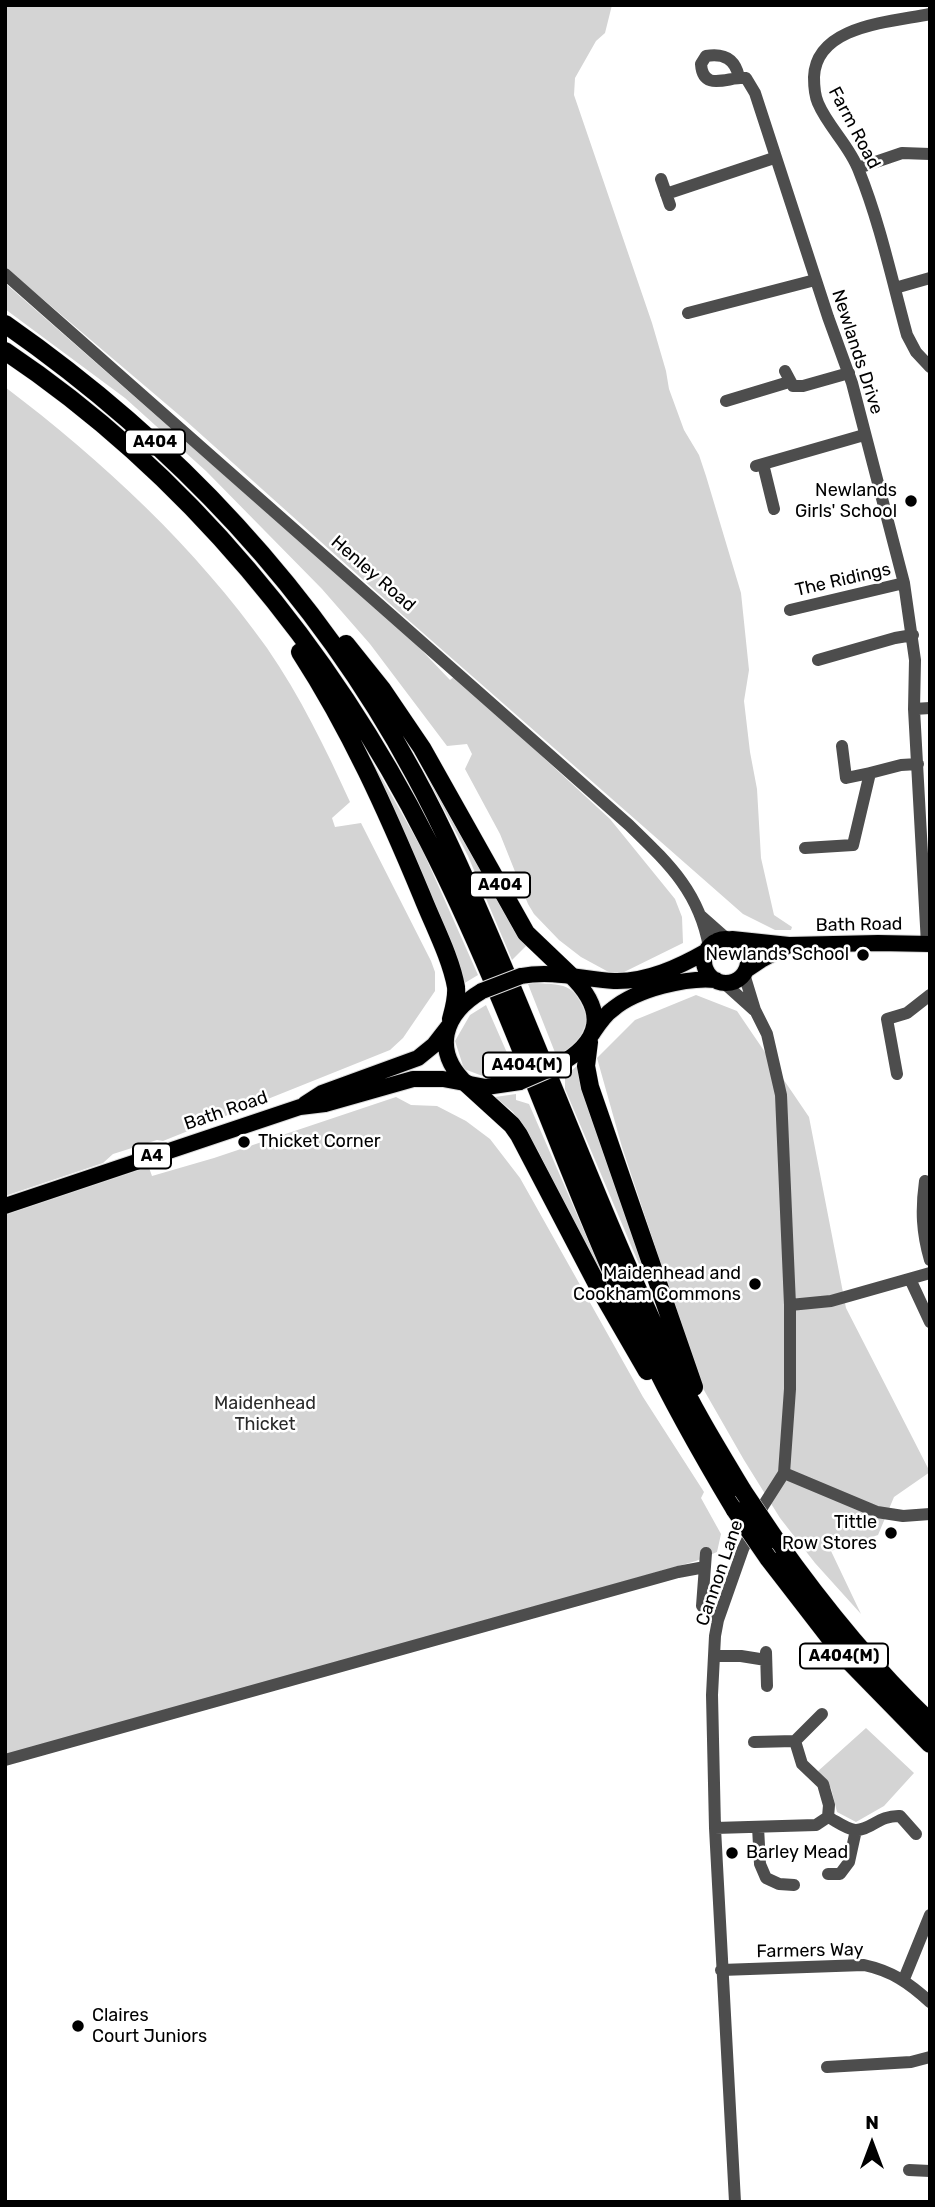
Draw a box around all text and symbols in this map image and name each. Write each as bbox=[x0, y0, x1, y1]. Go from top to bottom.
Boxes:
street label: Farm Road bbox=[823, 83, 885, 173]
street label: Newlands Drive bbox=[827, 287, 887, 417]
road number: A404 bbox=[125, 430, 185, 454]
place label: Newlands Girls' School bbox=[795, 480, 897, 522]
marker: Newlands Girls' School bbox=[903, 493, 919, 509]
street label: Henley Road bbox=[326, 531, 420, 617]
street label: The Ridings bbox=[793, 559, 893, 601]
road number: A404 bbox=[470, 872, 530, 898]
street label: Bath Road bbox=[815, 913, 903, 937]
place label: Newlands School bbox=[706, 944, 849, 966]
marker: Newlands School bbox=[855, 947, 871, 963]
road number: A404(M) bbox=[483, 1052, 571, 1078]
street label: Bath Road bbox=[181, 1087, 271, 1135]
place label: Thicket Corner bbox=[258, 1131, 381, 1153]
marker: Thicket Corner bbox=[236, 1134, 252, 1150]
road number: A4 bbox=[133, 1144, 171, 1168]
place label: Maidenhead and Cookham Commons bbox=[573, 1263, 741, 1306]
marker: Maidenhead and Cookham Commons bbox=[747, 1276, 763, 1292]
park label: Maidenhead Thicket bbox=[214, 1393, 316, 1436]
place label: Tittle Row Stores bbox=[782, 1512, 877, 1554]
street label: Cannon Lane bbox=[692, 1517, 748, 1629]
marker: Tittle Row Stores bbox=[883, 1525, 899, 1541]
road number: A404(M) bbox=[800, 1644, 888, 1668]
place label: Barley Mead bbox=[746, 1842, 848, 1864]
marker: Barley Mead bbox=[724, 1845, 740, 1861]
street label: Farmers Way bbox=[756, 1939, 864, 1963]
place label: Claires Court Juniors bbox=[92, 2005, 207, 2048]
marker: Claires Court Juniors bbox=[70, 2018, 86, 2034]
north arrow bbox=[837, 2109, 907, 2179]
text: N bbox=[865, 2111, 879, 2134]

